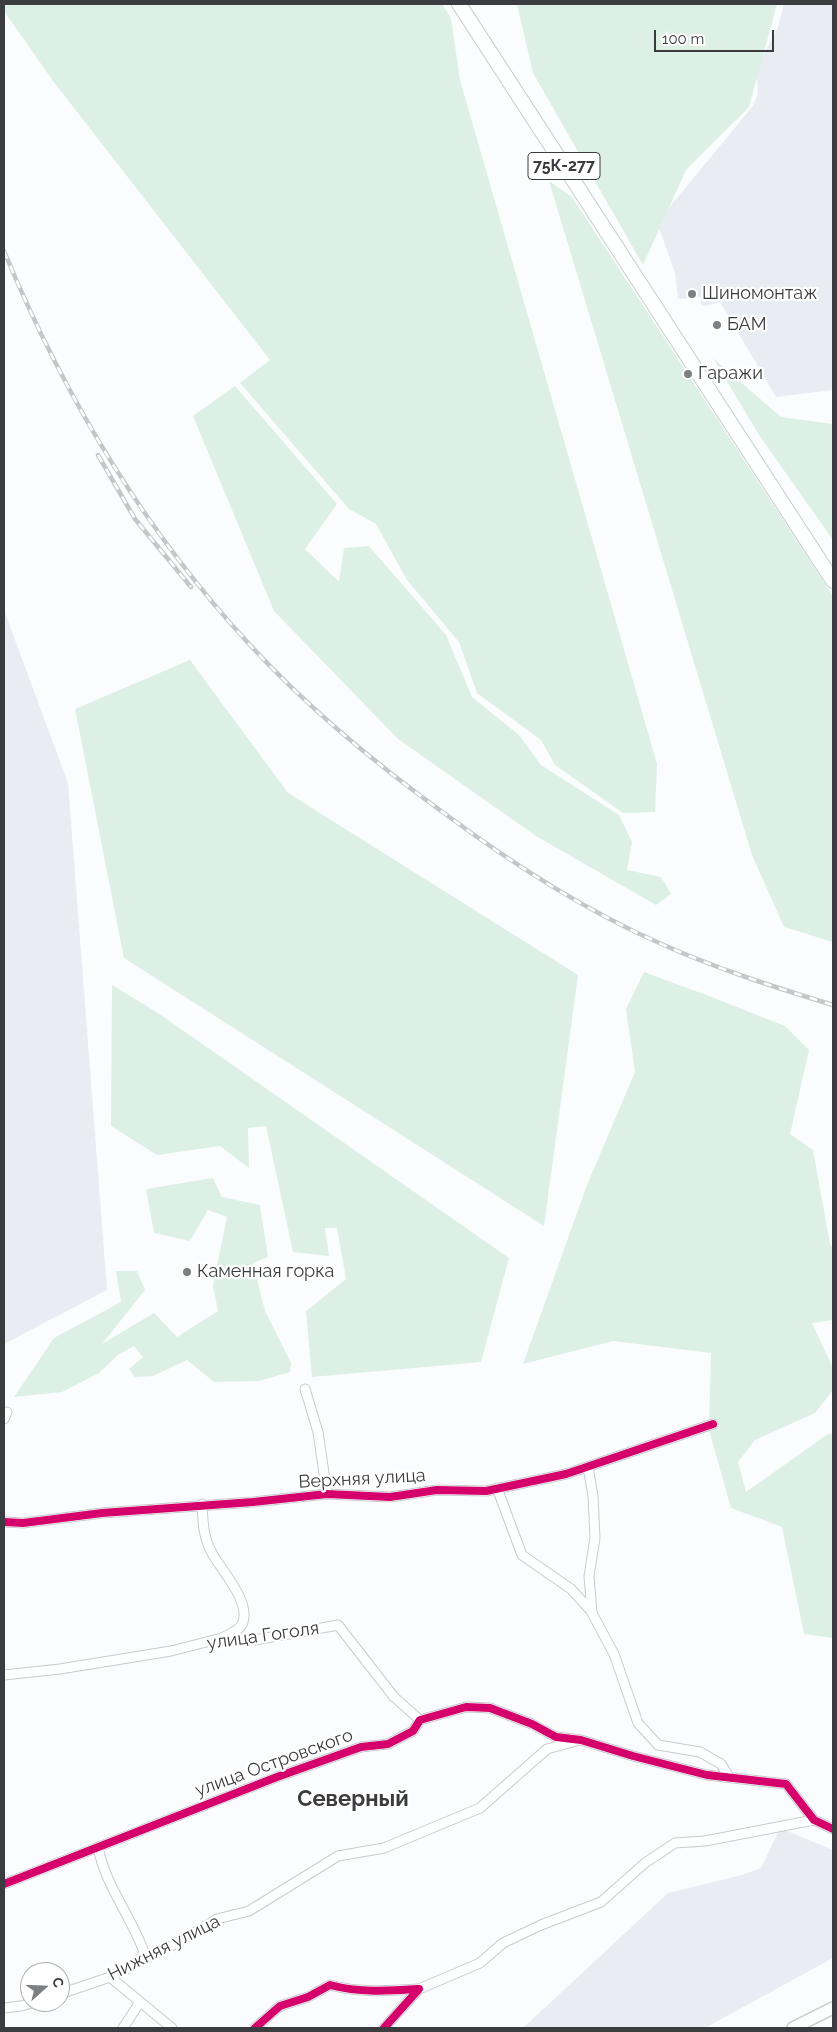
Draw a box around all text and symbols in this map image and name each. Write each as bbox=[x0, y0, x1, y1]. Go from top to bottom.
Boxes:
scale bar bbox=[657, 20, 777, 52]
text: 100 m bbox=[662, 30, 704, 48]
road number: 75К-277 bbox=[528, 153, 600, 180]
place label: Шиномонтаж bbox=[702, 283, 817, 305]
marker: Шиномонтаж bbox=[686, 288, 698, 300]
place label: БАМ bbox=[727, 314, 766, 336]
marker: БАМ bbox=[711, 319, 723, 331]
place label: Гаражи bbox=[698, 363, 763, 385]
marker: Гаражи bbox=[682, 368, 694, 380]
place label: Каменная горка bbox=[197, 1261, 334, 1283]
marker: Каменная горка bbox=[181, 1266, 193, 1278]
street label: Верхняя улица bbox=[298, 1465, 426, 1493]
street label: улица Гоголя bbox=[206, 1617, 320, 1655]
street label: улица Островского bbox=[192, 1724, 356, 1802]
district label: Северный bbox=[297, 1786, 409, 1812]
street label: Нижняя улица bbox=[104, 1910, 224, 1986]
north arrow bbox=[20, 1962, 70, 2012]
text: С bbox=[49, 1975, 67, 1989]

